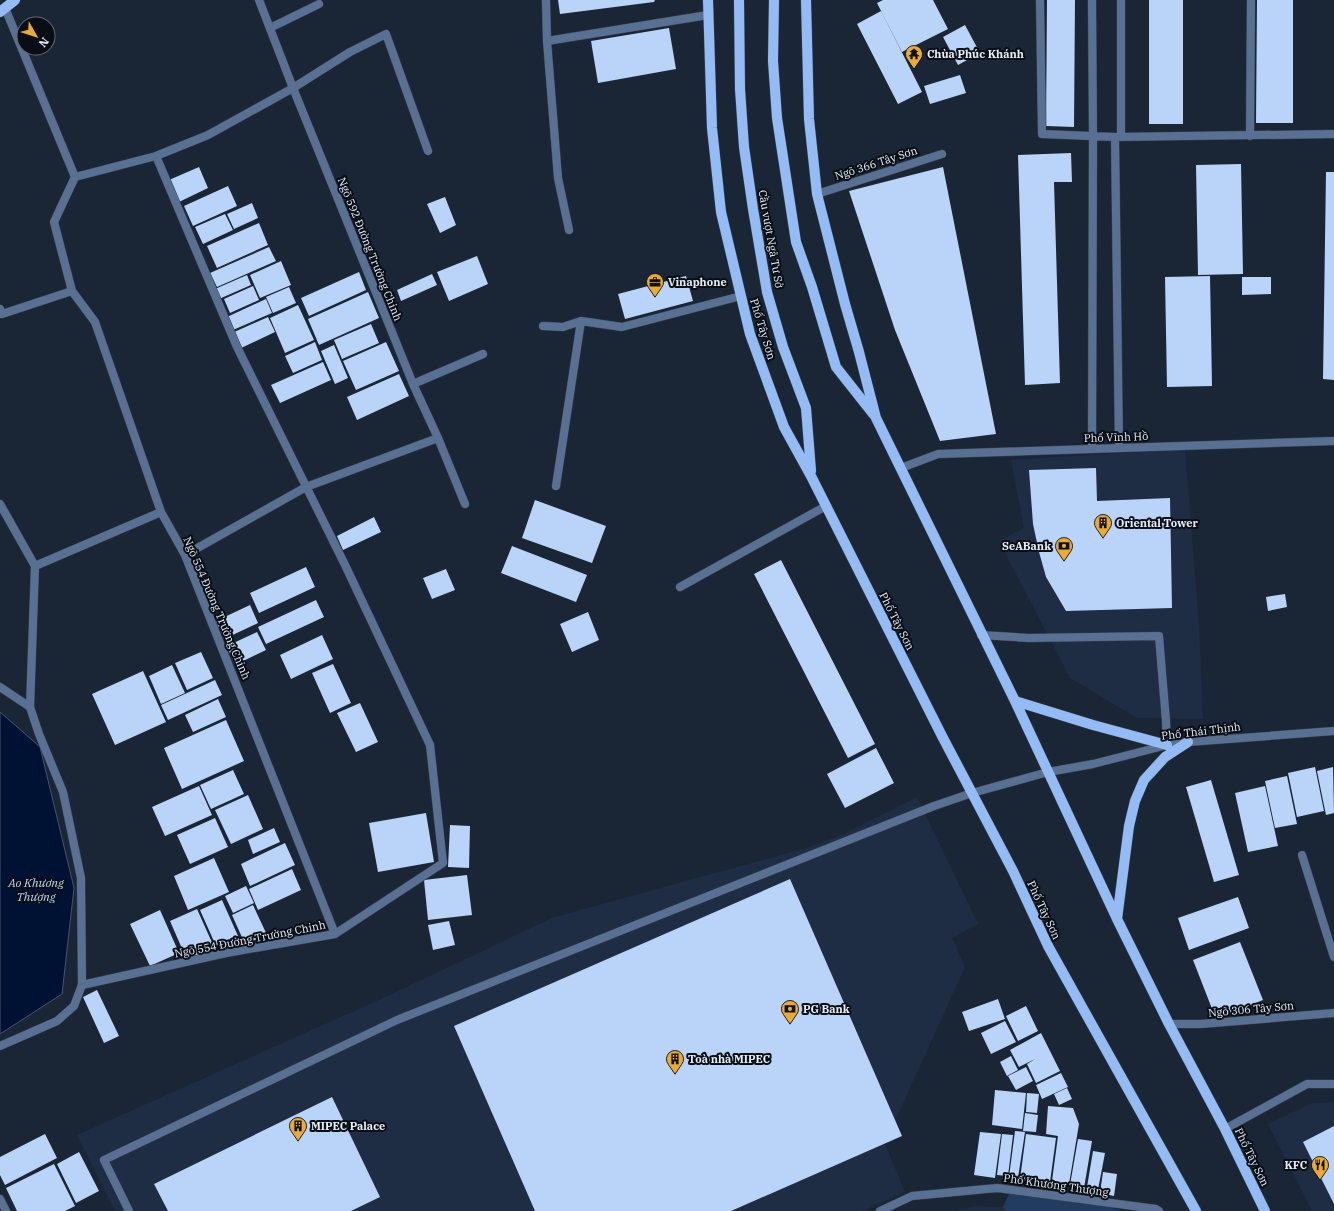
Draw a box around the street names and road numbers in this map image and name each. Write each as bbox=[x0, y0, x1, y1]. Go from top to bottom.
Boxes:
street label: Ngõ 366 Tây Sơn bbox=[833, 143, 919, 183]
street label: Ngõ 592 Đường Trường Chinh bbox=[335, 175, 405, 323]
street label: Cầu vượt Ngã Tư Sở bbox=[755, 189, 787, 289]
street label: Phố Tây Sơn bbox=[747, 297, 779, 361]
street label: Phố Vĩnh Hồ bbox=[1083, 429, 1149, 445]
street label: Ngõ 554 Đường Trường Chinh bbox=[181, 534, 254, 682]
street label: Phố Tây Sơn bbox=[876, 590, 918, 652]
street label: Phố Thái Thịnh bbox=[1160, 719, 1242, 743]
street label: Phố Tây Sơn bbox=[1024, 878, 1064, 942]
street label: Ngõ 554 Đường Trường Chinh bbox=[173, 917, 327, 961]
street label: Ngõ 306 Tây Sơn bbox=[1207, 998, 1295, 1020]
street label: Phố Tây Sơn bbox=[1232, 1126, 1272, 1188]
street label: Phố Khương Thượng bbox=[1003, 1171, 1109, 1199]

